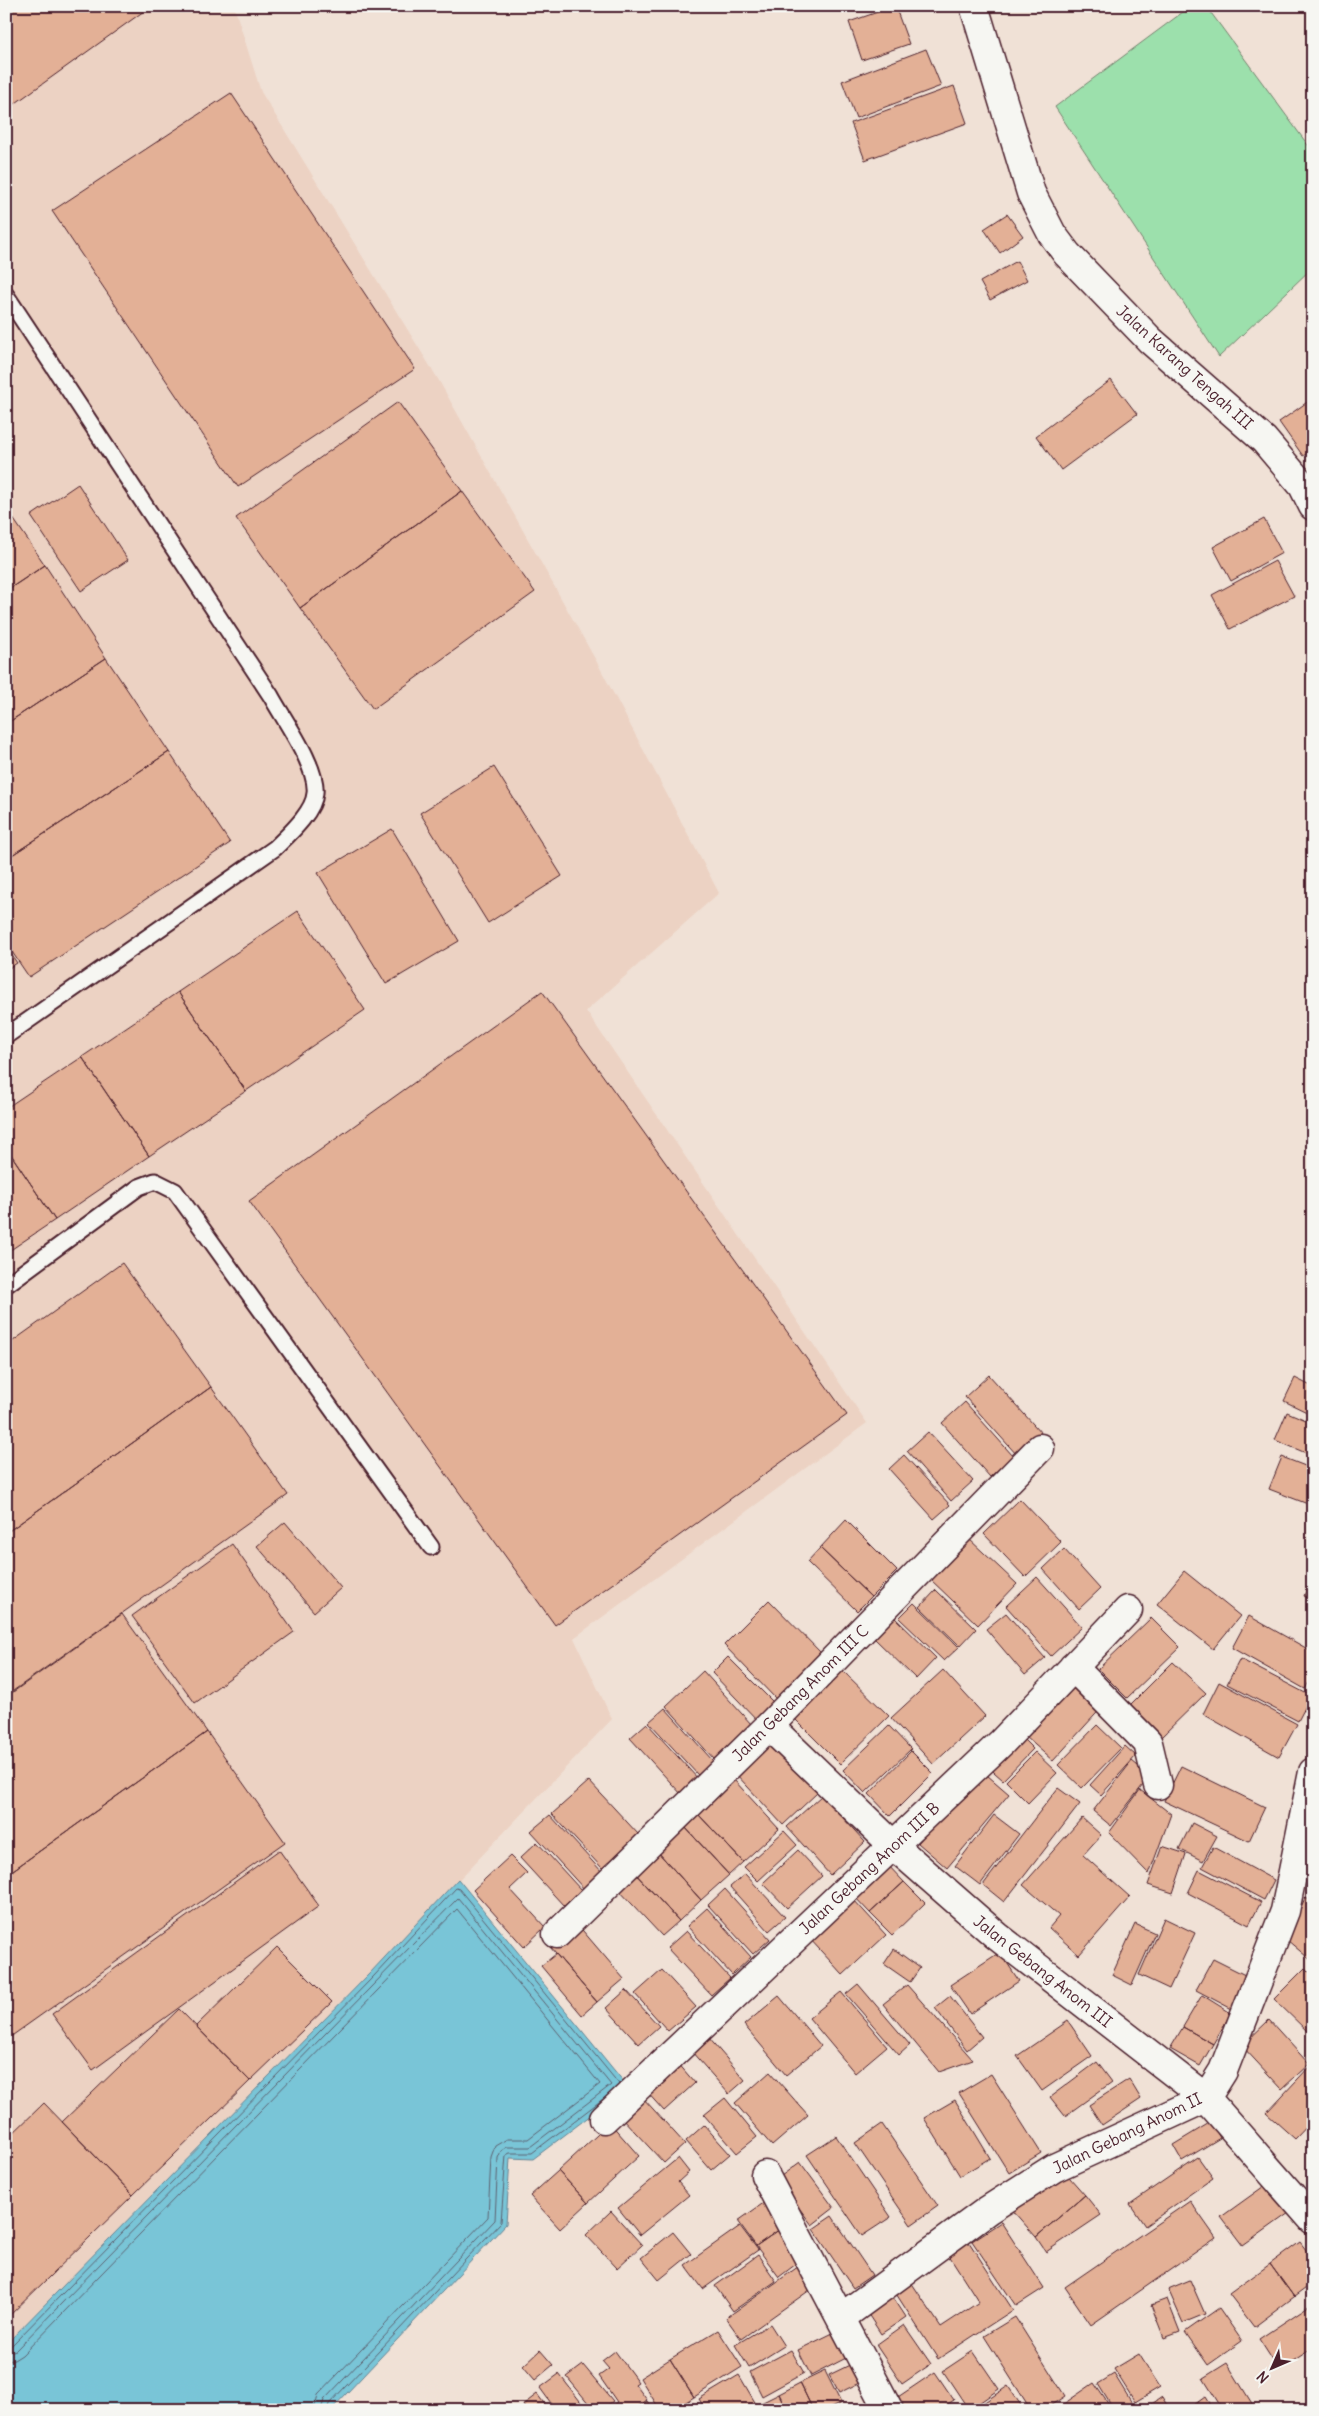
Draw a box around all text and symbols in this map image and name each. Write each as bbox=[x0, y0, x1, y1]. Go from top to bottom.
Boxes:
street label: Jalan Karang Tengah III bbox=[1113, 300, 1257, 434]
street label: Jalan Gebang Anom III C bbox=[728, 1621, 872, 1765]
street label: Jalan Gebang Anom III B bbox=[795, 1798, 943, 1938]
street label: Jalan Gebang Anom III bbox=[970, 1911, 1116, 2031]
street label: Jalan Gebang Anom II bbox=[1049, 2088, 1205, 2178]
north arrow bbox=[1246, 2344, 1296, 2394]
text: N bbox=[1253, 2367, 1273, 2387]

